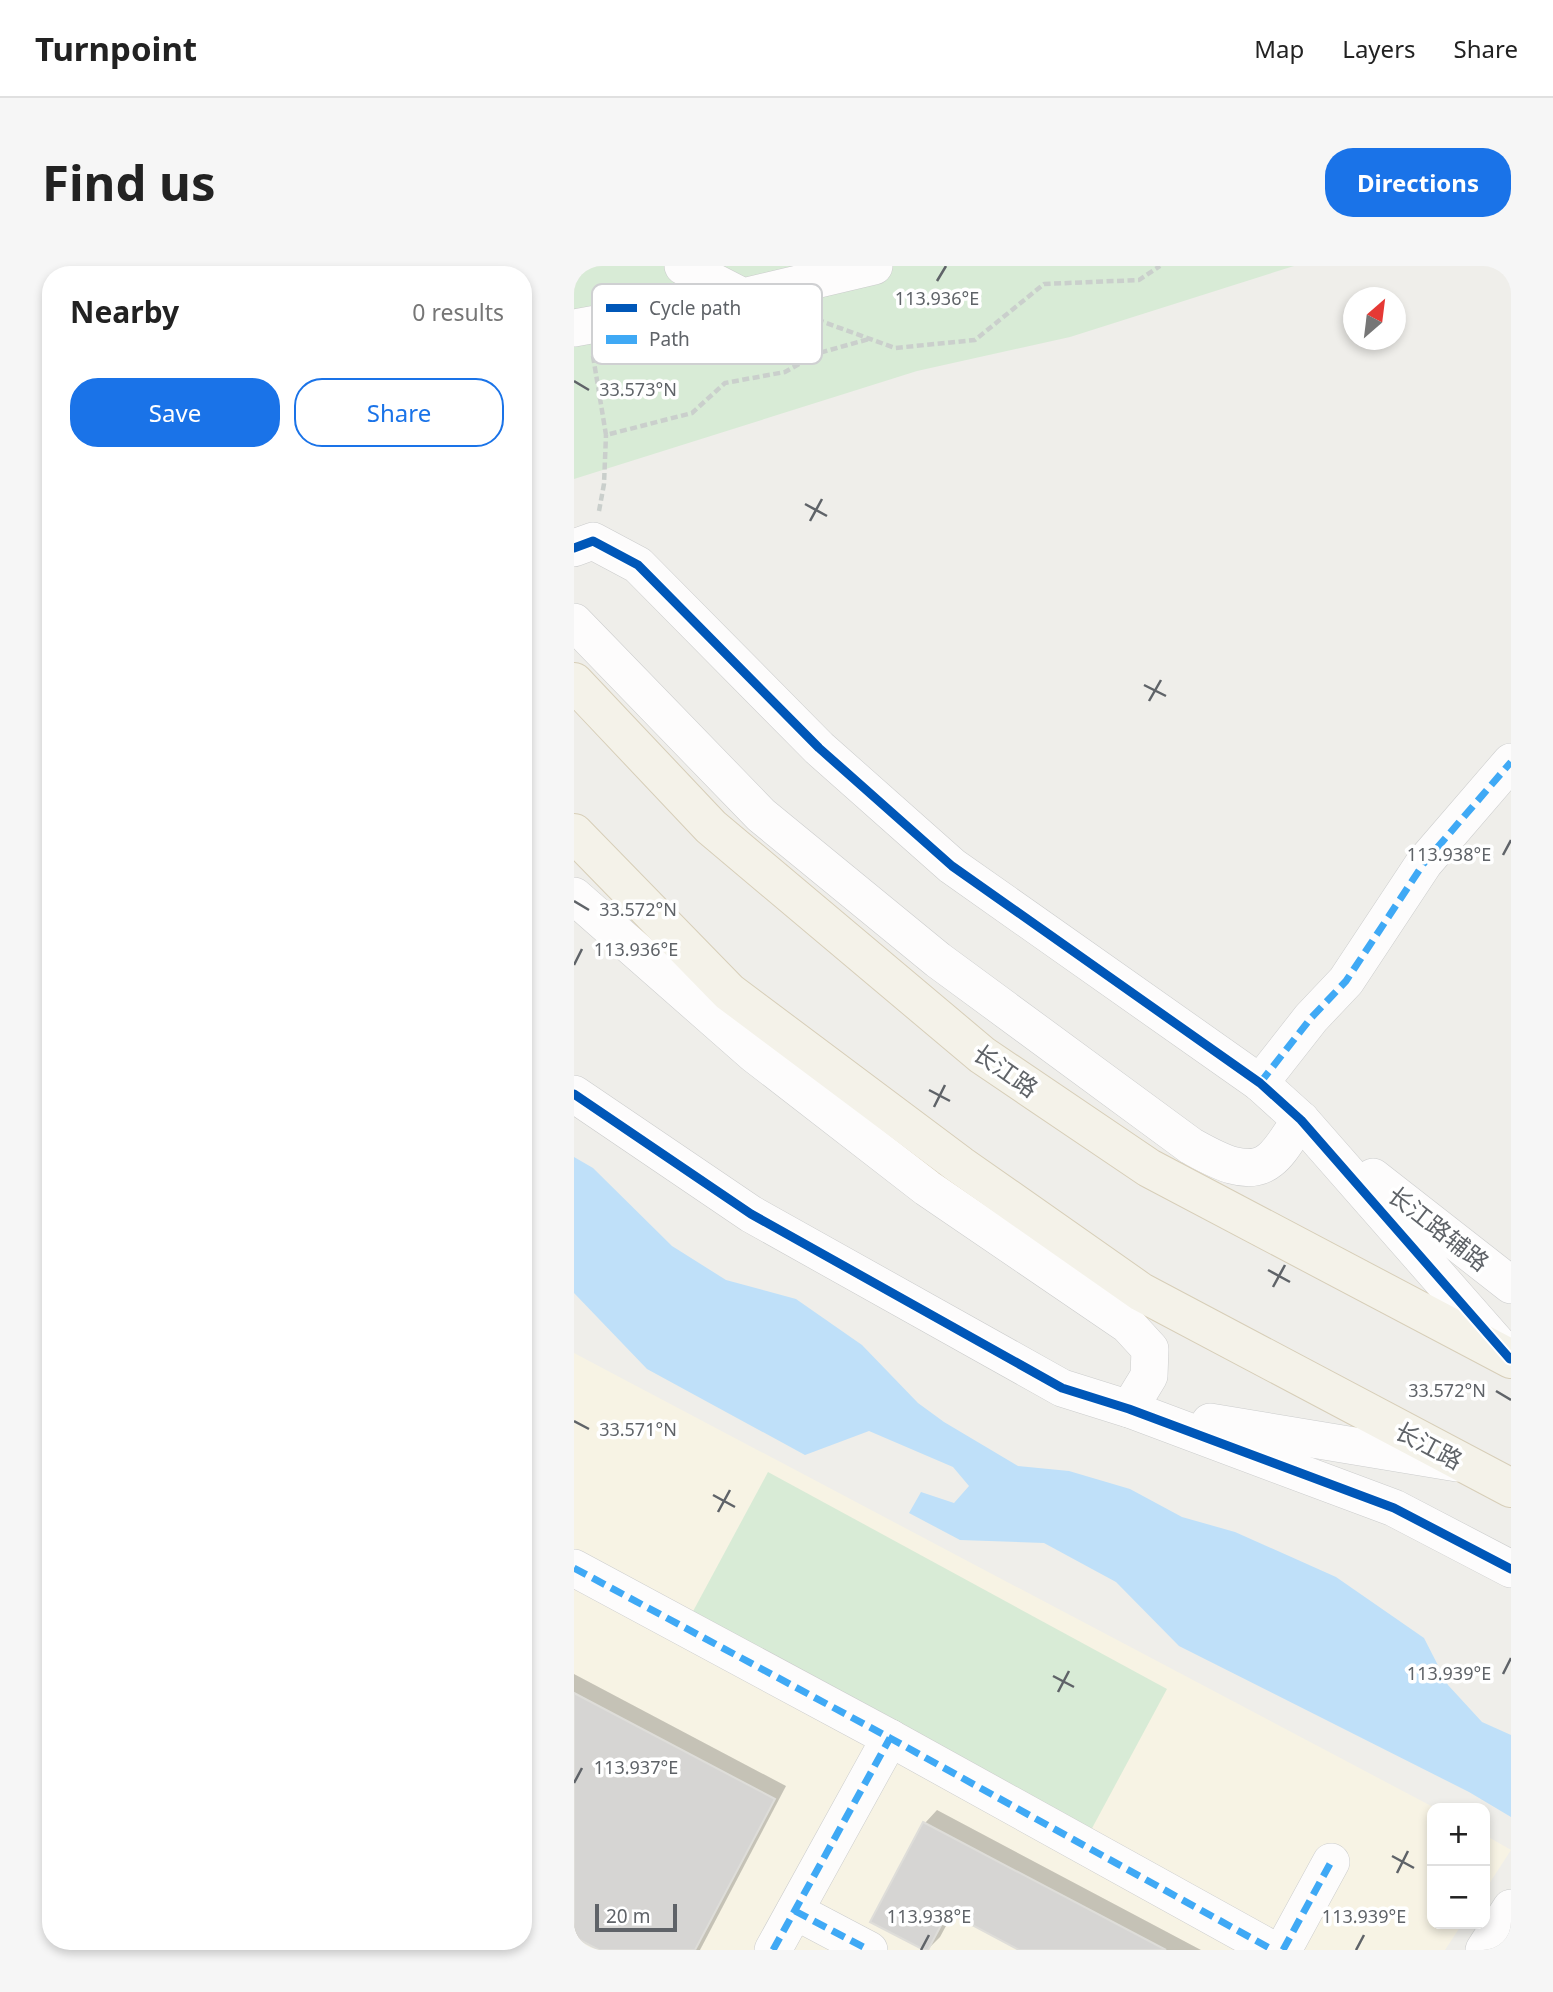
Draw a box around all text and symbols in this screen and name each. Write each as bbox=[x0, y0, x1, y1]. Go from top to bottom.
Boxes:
text: Turnpoint bbox=[35, 26, 197, 71]
text: Map bbox=[1254, 32, 1304, 65]
text: Layers bbox=[1342, 32, 1416, 65]
text: Share bbox=[1454, 32, 1518, 65]
button: Directions bbox=[1325, 148, 1511, 217]
text: Find us bbox=[42, 149, 216, 215]
legend bbox=[592, 284, 822, 364]
text: 113.936°E bbox=[895, 286, 979, 310]
north arrow bbox=[1343, 287, 1406, 350]
text: Nearby bbox=[70, 291, 179, 332]
text: Cycle path bbox=[649, 295, 741, 321]
text: 0 results bbox=[412, 296, 504, 328]
text: Path bbox=[649, 326, 690, 352]
text: 33.573°N bbox=[599, 377, 677, 401]
button: Save bbox=[70, 378, 280, 447]
button: Share bbox=[294, 378, 504, 447]
text: 113.938°E bbox=[1407, 842, 1491, 866]
text: 33.572°N bbox=[599, 897, 677, 921]
text: 113.936°E bbox=[594, 937, 678, 961]
street label: 长江路 bbox=[967, 1036, 1045, 1104]
street label: 长江路辅路 bbox=[1382, 1178, 1496, 1278]
text: 33.572°N bbox=[1408, 1378, 1486, 1402]
street label: 长江路 bbox=[1389, 1414, 1469, 1476]
text: 33.571°N bbox=[599, 1417, 677, 1441]
text: 113.939°E bbox=[1407, 1661, 1491, 1685]
text: 113.937°E bbox=[594, 1755, 678, 1779]
map controls bbox=[1427, 1803, 1490, 1929]
button: + bbox=[1427, 1803, 1490, 1866]
button: − bbox=[1427, 1866, 1490, 1929]
scale bar bbox=[595, 1901, 677, 1933]
text: 20 m bbox=[606, 1903, 650, 1929]
text: 113.938°E bbox=[887, 1904, 971, 1928]
text: 113.939°E bbox=[1322, 1904, 1406, 1928]

